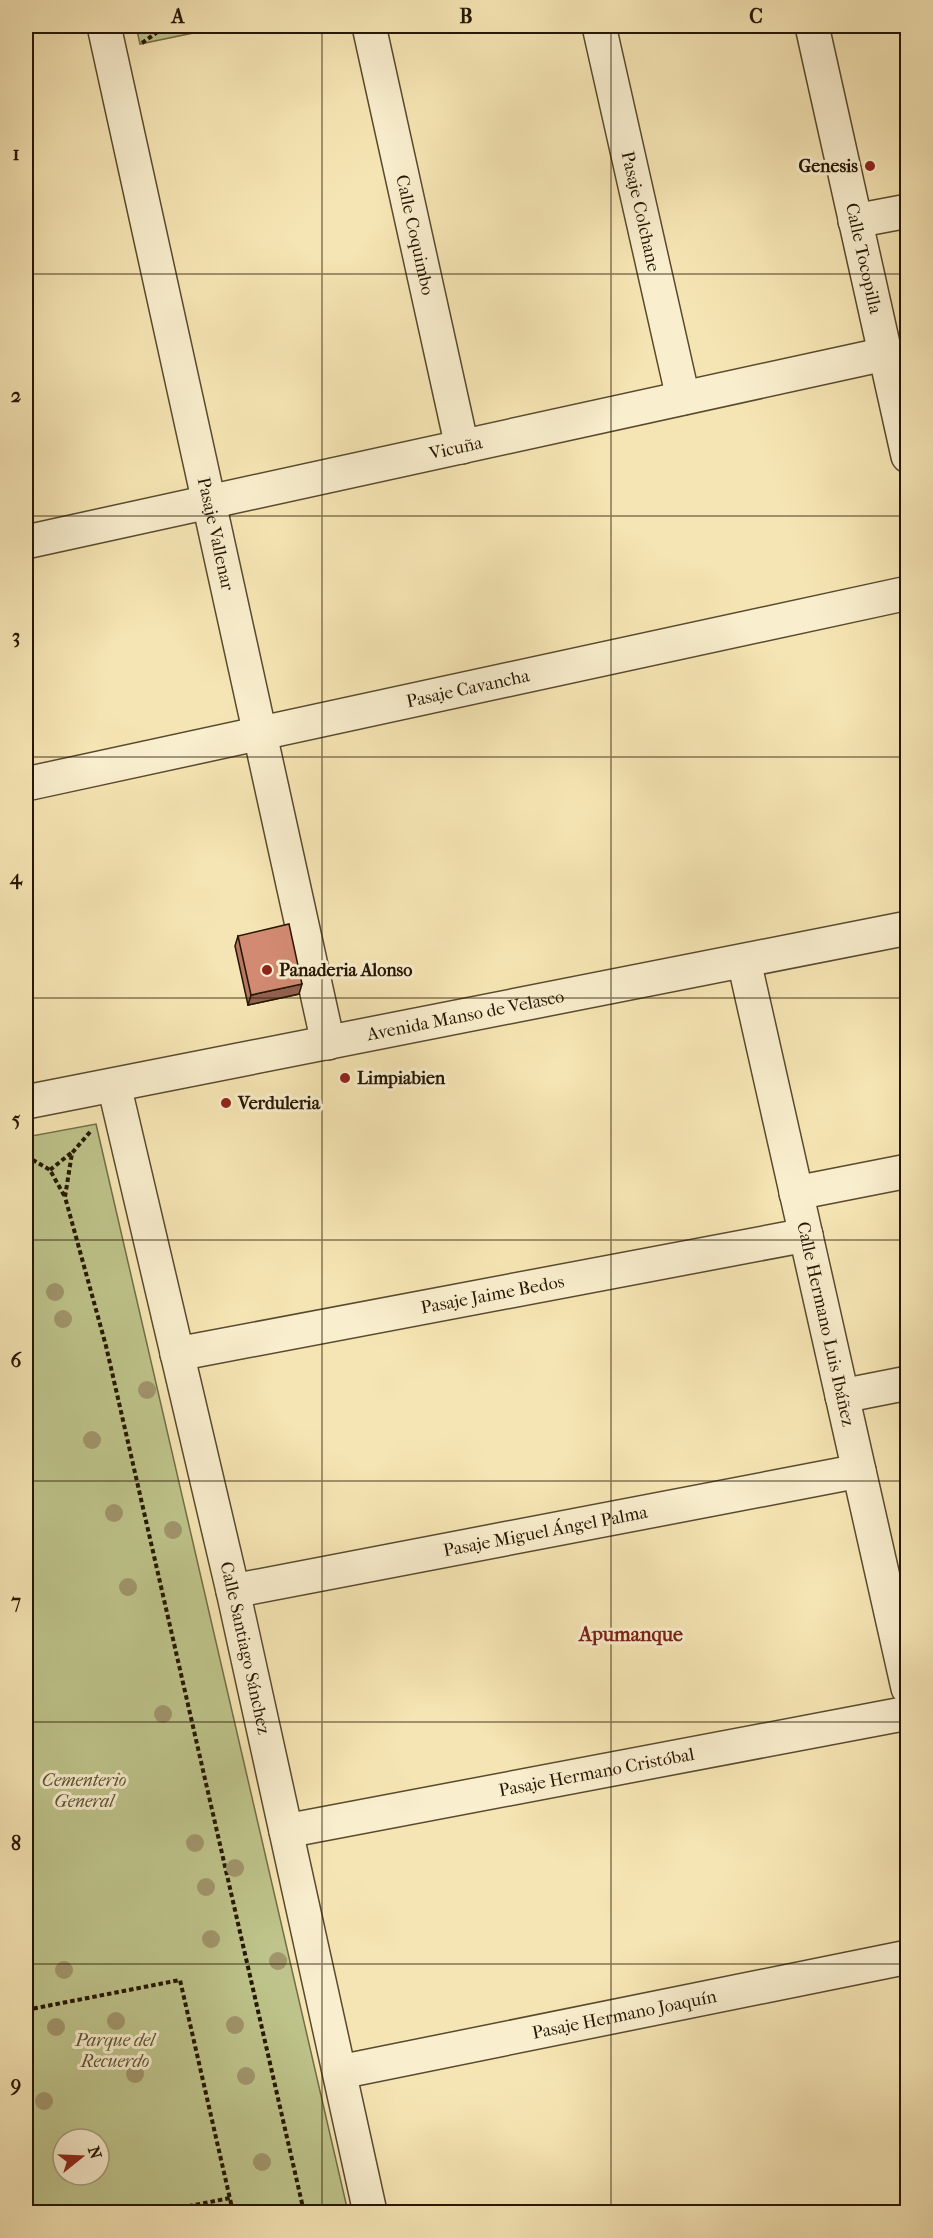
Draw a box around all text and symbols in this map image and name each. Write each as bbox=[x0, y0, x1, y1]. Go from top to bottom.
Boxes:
text: A bbox=[170, 5, 186, 28]
text: B bbox=[459, 5, 473, 28]
text: C bbox=[749, 5, 763, 28]
text: 1 bbox=[12, 142, 20, 165]
street label: Pasaje Colchane bbox=[617, 149, 664, 274]
place label: Genesis bbox=[798, 156, 858, 177]
marker: Genesis bbox=[863, 159, 877, 173]
street label: Calle Coquimbo bbox=[391, 173, 438, 297]
street label: Calle Tocopilla bbox=[841, 201, 886, 317]
text: 2 bbox=[11, 384, 21, 407]
street label: Vicuña bbox=[426, 432, 485, 465]
street label: Pasaje Vallenar bbox=[193, 475, 238, 593]
text: 3 bbox=[12, 625, 20, 648]
street label: Pasaje Cavancha bbox=[404, 665, 532, 712]
text: 4 bbox=[9, 866, 23, 890]
place label: Panaderia Alonso bbox=[279, 960, 412, 981]
marker: Panaderia Alonso bbox=[260, 963, 274, 977]
street label: Avenida Manso de Velasco bbox=[364, 986, 566, 1046]
place label: Limpiabien bbox=[357, 1068, 446, 1089]
marker: Limpiabien bbox=[338, 1071, 352, 1085]
place label: Verduleria bbox=[237, 1093, 321, 1114]
marker: Verduleria bbox=[219, 1096, 233, 1110]
text: 5 bbox=[12, 1108, 21, 1131]
street label: Calle Hermano Luis Ibáñez bbox=[792, 1220, 859, 1428]
street label: Pasaje Jaime Bedos bbox=[419, 1271, 566, 1319]
text: 6 bbox=[11, 1349, 23, 1372]
street label: Pasaje Miguel Ángel Palma bbox=[441, 1502, 650, 1561]
street label: Calle Santiago Sánchez bbox=[215, 1559, 274, 1736]
text: 7 bbox=[10, 1590, 21, 1613]
district label: Apumanque bbox=[577, 1623, 683, 1646]
street label: Pasaje Hermano Cristóbal bbox=[497, 1744, 696, 1801]
park label: Cementerio General bbox=[42, 1770, 126, 1812]
text: 8 bbox=[11, 1832, 21, 1855]
street label: Pasaje Hermano Joaquín bbox=[530, 1986, 719, 2044]
park label: Parque del Recuerdo bbox=[74, 2030, 157, 2072]
text: 9 bbox=[10, 2073, 21, 2096]
north arrow bbox=[51, 2127, 111, 2187]
text: N bbox=[84, 2144, 106, 2162]

